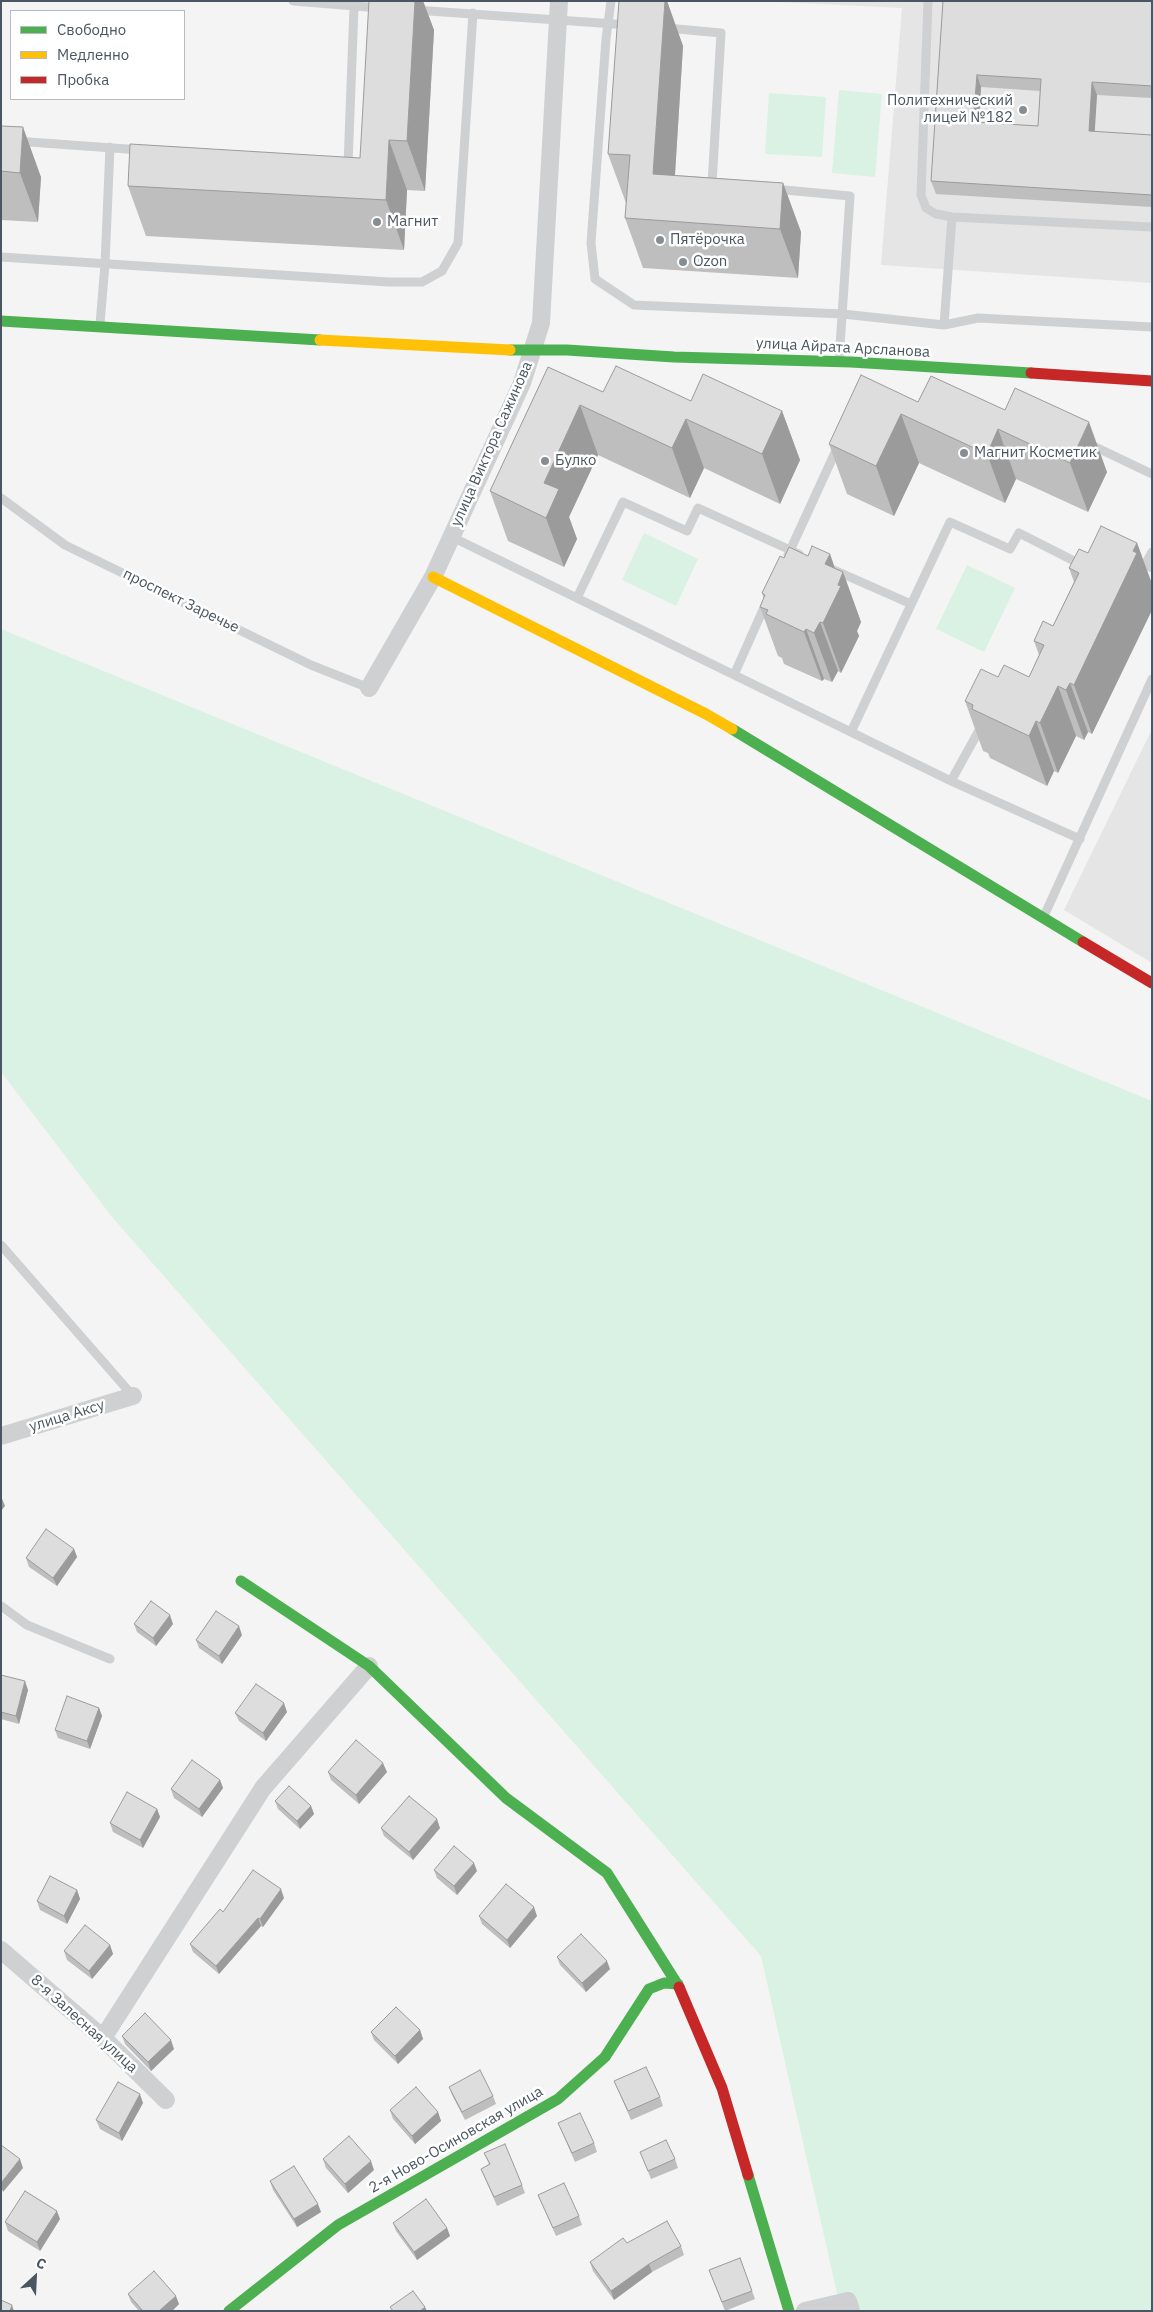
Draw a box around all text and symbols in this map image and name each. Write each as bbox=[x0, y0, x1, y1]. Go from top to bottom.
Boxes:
legend bbox=[10, 10, 185, 100]
text: Свободно bbox=[57, 20, 126, 39]
text: Медленно bbox=[57, 45, 129, 64]
text: Пробка bbox=[57, 70, 109, 89]
place label: Политехнический лицей №182 bbox=[887, 92, 1013, 127]
marker: Политехнический лицей №182 bbox=[1017, 104, 1029, 116]
place label: Магнит bbox=[387, 213, 438, 231]
marker: Магнит bbox=[371, 216, 383, 228]
place label: Пятёрочка bbox=[670, 231, 745, 249]
marker: Пятёрочка bbox=[654, 234, 666, 246]
place label: Ozon bbox=[693, 253, 727, 271]
marker: Ozon bbox=[677, 256, 689, 268]
street label: улица Айрата Арсланова bbox=[756, 334, 930, 362]
street label: улица Виктора Сажинова bbox=[447, 359, 537, 529]
place label: Магнит Косметик bbox=[974, 444, 1097, 462]
marker: Магнит Косметик bbox=[958, 447, 970, 459]
place label: Булко bbox=[555, 452, 597, 470]
marker: Булко bbox=[539, 455, 551, 467]
street label: проспект Заречье bbox=[120, 565, 242, 637]
street label: улица Аксу bbox=[27, 1396, 107, 1436]
street label: 8-я Залесная улица bbox=[27, 1971, 141, 2077]
street label: 2-я Ново-Осиновская улица bbox=[366, 2083, 546, 2197]
north arrow bbox=[10, 2252, 60, 2302]
text: С bbox=[33, 2253, 49, 2273]

